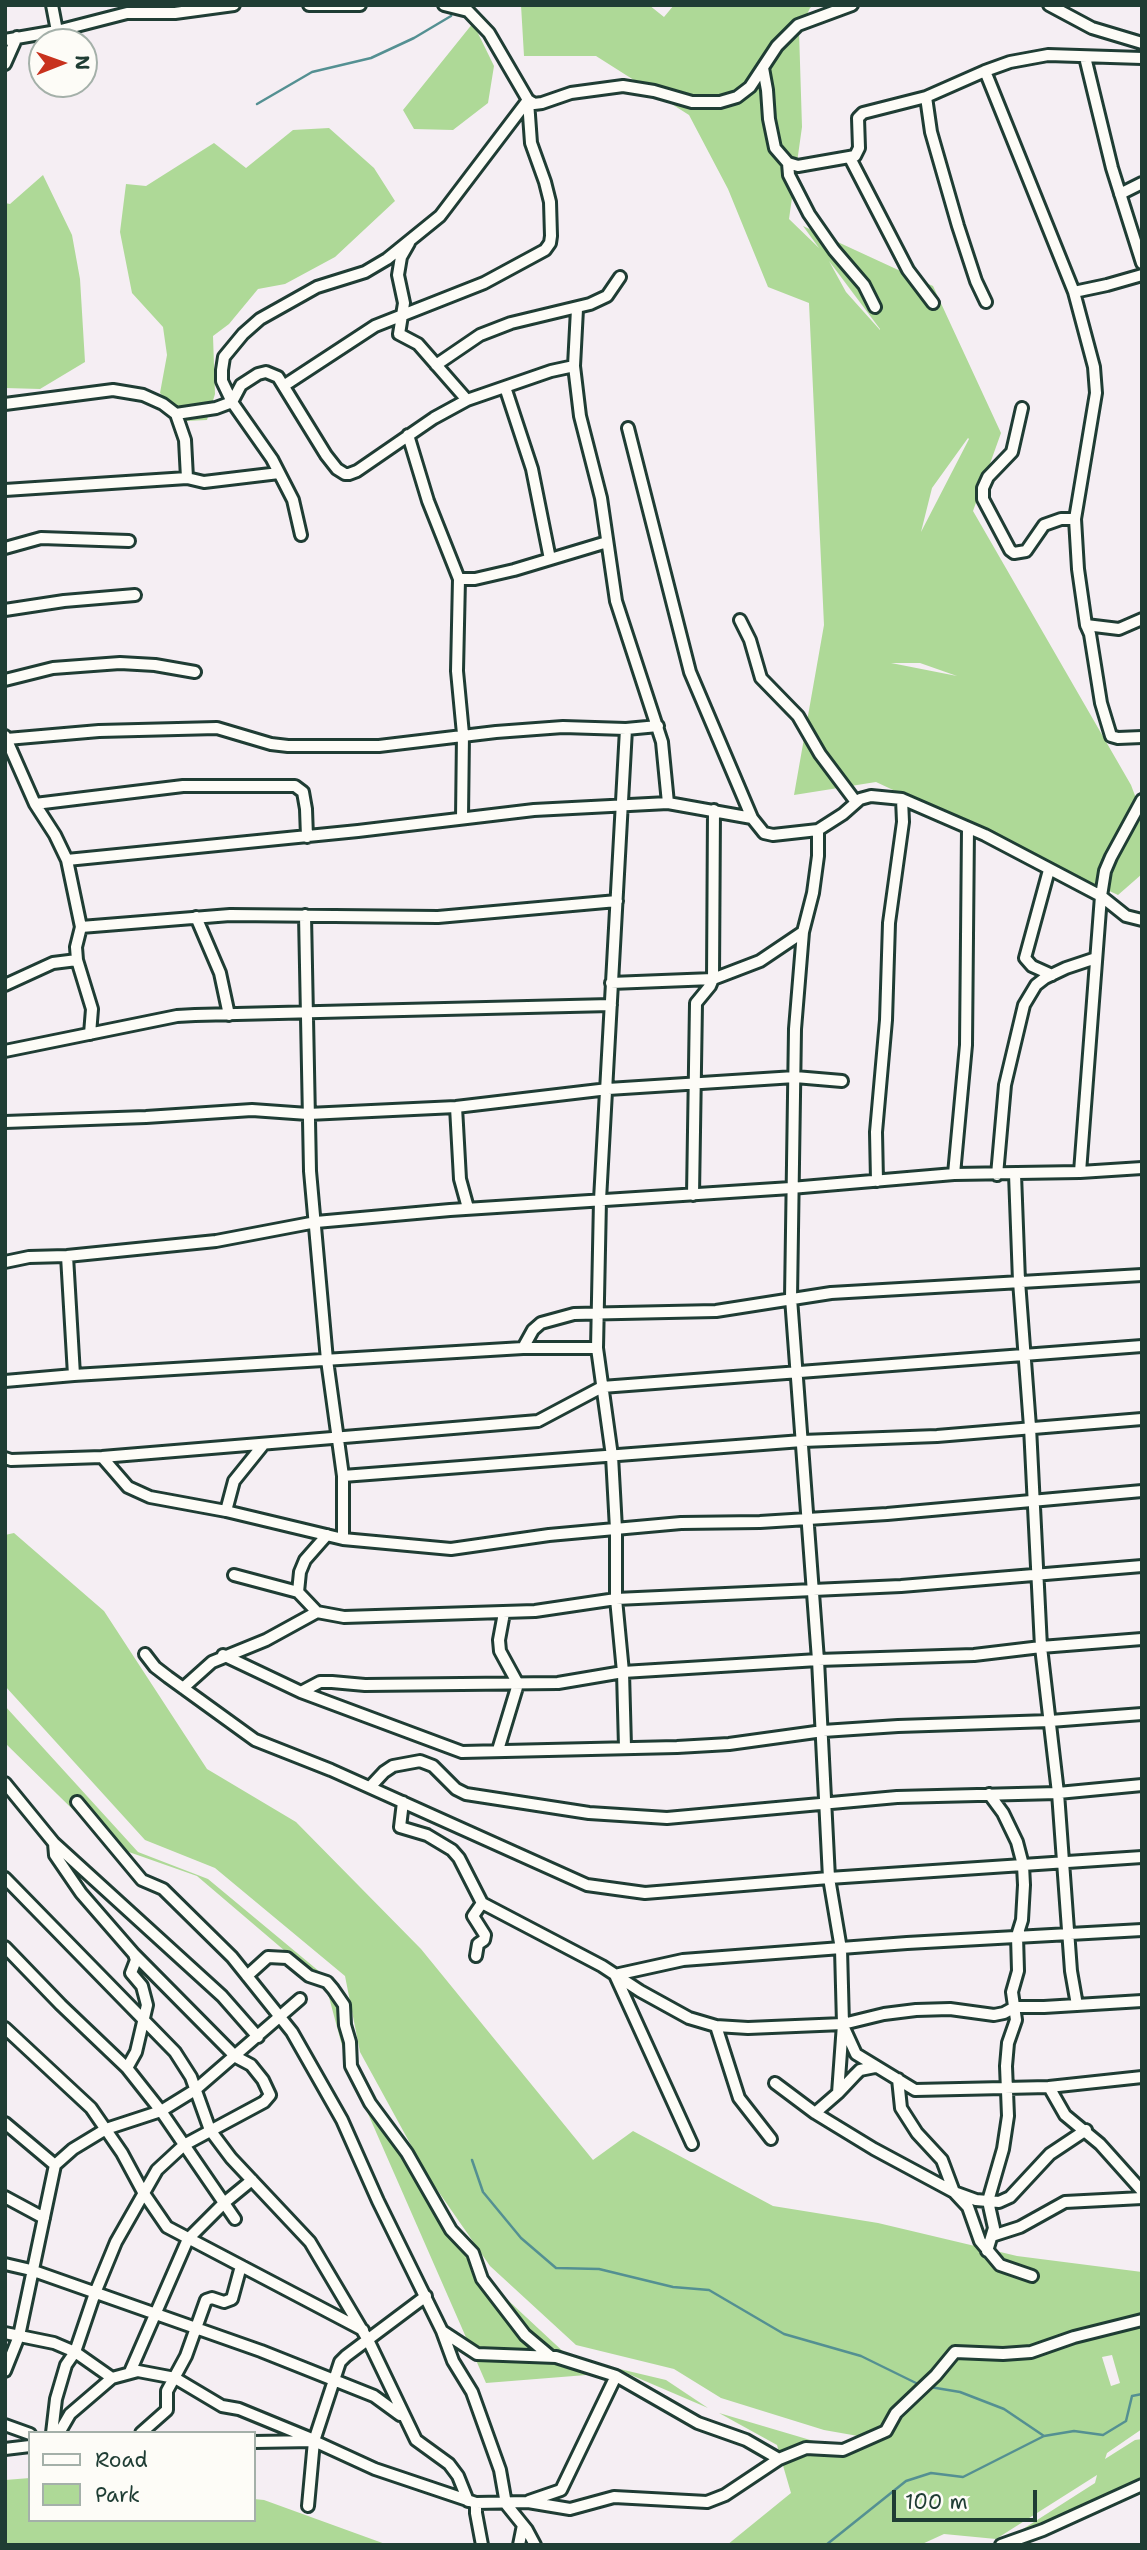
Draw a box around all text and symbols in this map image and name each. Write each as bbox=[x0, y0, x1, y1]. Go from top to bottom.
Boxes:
north arrow bbox=[28, 28, 98, 98]
text: N bbox=[70, 55, 95, 70]
legend bbox=[28, 2431, 256, 2522]
text: Road bbox=[95, 2446, 148, 2474]
scale bar bbox=[895, 2476, 1040, 2520]
text: Park bbox=[95, 2481, 140, 2509]
text: 100 m bbox=[905, 2488, 968, 2516]

